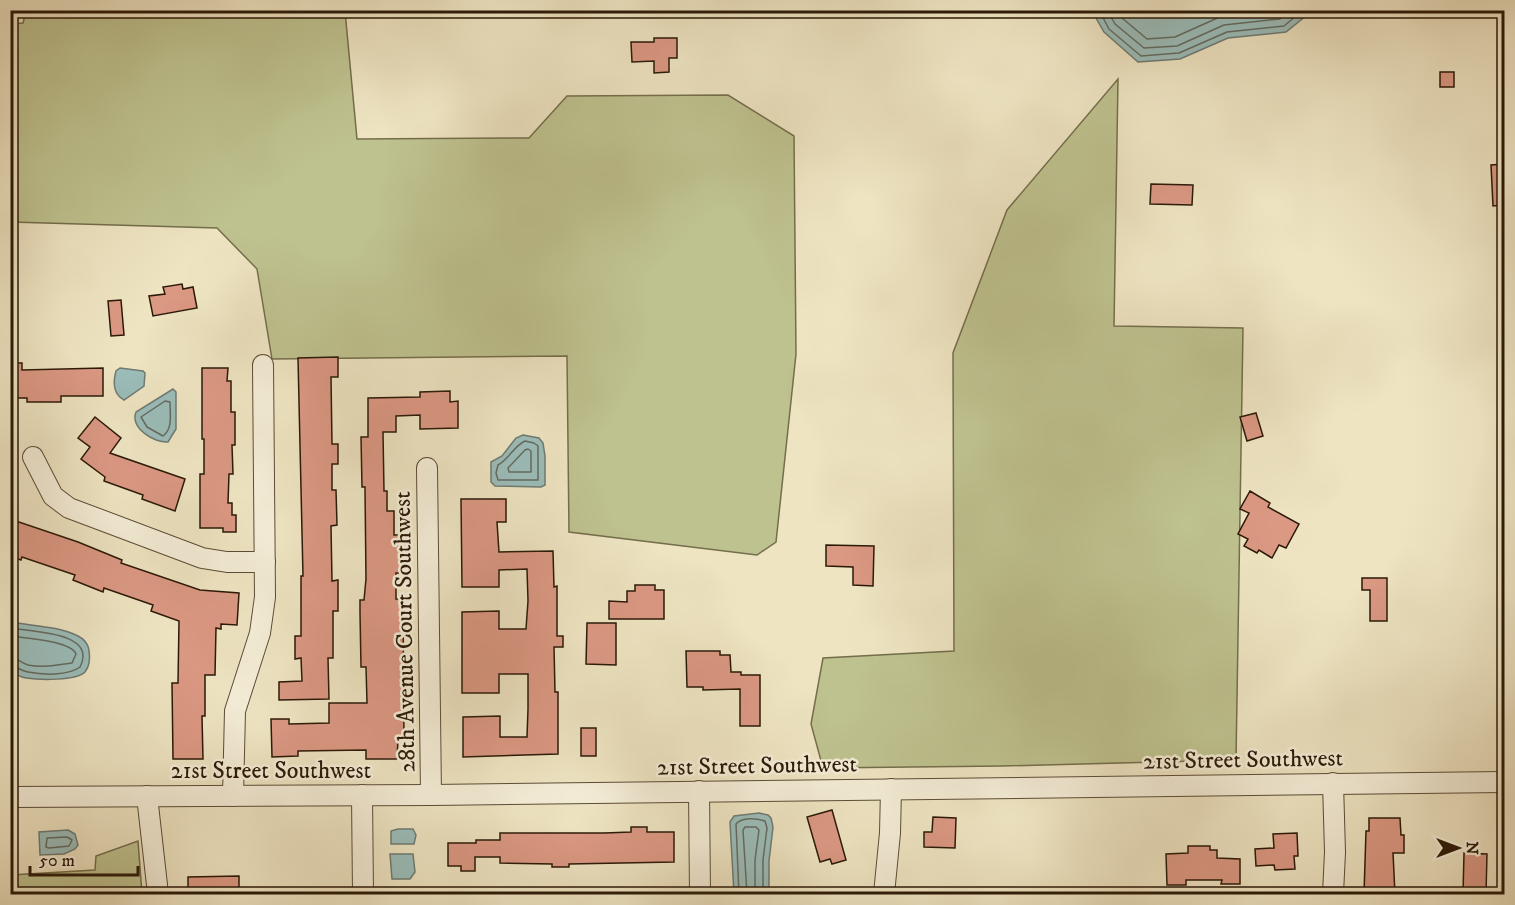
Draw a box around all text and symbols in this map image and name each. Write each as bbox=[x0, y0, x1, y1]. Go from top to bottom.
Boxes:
street label: 28th Avenue Court Southwest bbox=[388, 491, 422, 773]
street label: 21st Street Southwest bbox=[1143, 743, 1344, 777]
street label: 21st Street Southwest bbox=[657, 749, 858, 783]
street label: 21st Street Southwest bbox=[171, 756, 371, 786]
north arrow bbox=[1428, 818, 1488, 878]
scale bar bbox=[30, 839, 138, 877]
text: N bbox=[1462, 841, 1482, 855]
text: 50 m bbox=[39, 850, 75, 872]

